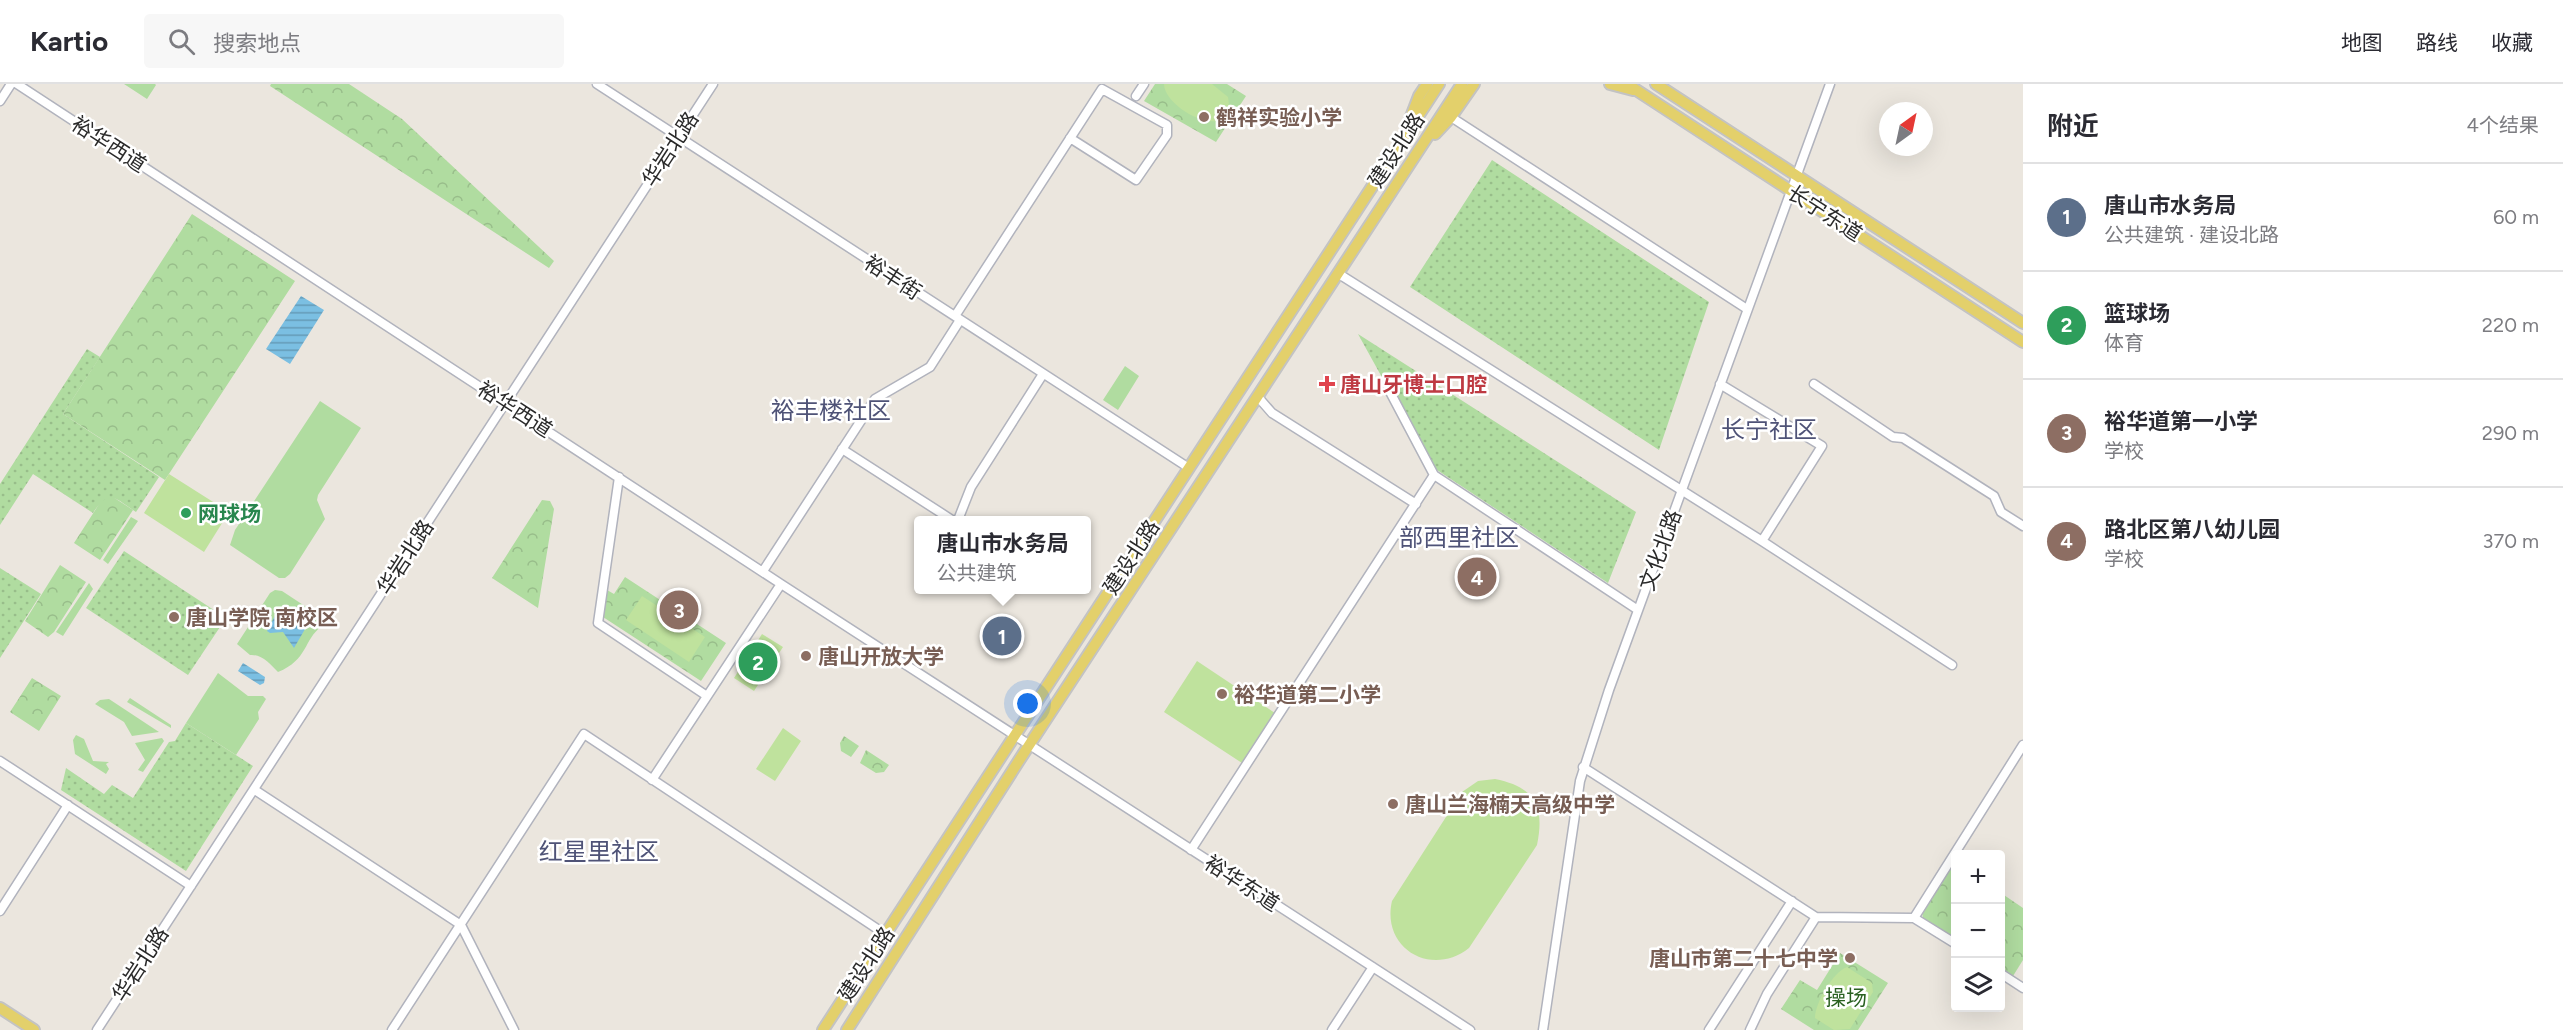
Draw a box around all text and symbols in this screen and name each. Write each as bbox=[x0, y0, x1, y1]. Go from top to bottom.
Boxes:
search box bbox=[144, 14, 564, 68]
text: Kartio bbox=[30, 24, 108, 58]
icon: search bbox=[165, 25, 198, 58]
text: 搜索地点 bbox=[213, 30, 301, 57]
text: 地图 bbox=[2341, 30, 2383, 55]
text: 路线 bbox=[2416, 30, 2458, 55]
text: 收藏 bbox=[2491, 30, 2533, 55]
north arrow bbox=[1879, 102, 1933, 156]
place label: 鹤祥实验小学 bbox=[1216, 105, 1342, 130]
street label: 华岩北路 bbox=[637, 107, 703, 191]
street label: 建设北路 bbox=[1363, 108, 1429, 192]
marker: 鹤祥实验小学 bbox=[1197, 110, 1211, 124]
text: 附近 bbox=[2047, 110, 2099, 142]
street label: 裕华西道 bbox=[67, 111, 151, 177]
text: 4个结果 bbox=[2467, 113, 2539, 137]
street label: 长宁东道 bbox=[1783, 180, 1867, 246]
text: 唐山市水务局 bbox=[2104, 192, 2236, 219]
text: 1 bbox=[2062, 205, 2071, 229]
text: 60 m bbox=[2493, 205, 2539, 229]
text: 公共建筑 · 建设北路 bbox=[2104, 223, 2279, 247]
street label: 裕丰街 bbox=[860, 249, 926, 305]
text: 篮球场 bbox=[2104, 300, 2170, 327]
text: 2 bbox=[2061, 313, 2072, 337]
text: 220 m bbox=[2482, 313, 2539, 337]
text: 体育 bbox=[2104, 331, 2144, 355]
place label: 唐山牙博士口腔 bbox=[1340, 372, 1487, 397]
marker: 唐山牙博士口腔 bbox=[1318, 375, 1336, 393]
street label: 裕华西道 bbox=[473, 376, 557, 442]
district label: 裕丰楼社区 bbox=[771, 396, 891, 425]
text: 裕华道第一小学 bbox=[2104, 408, 2258, 435]
district label: 长宁社区 bbox=[1721, 415, 1817, 444]
text: 3 bbox=[2061, 421, 2072, 445]
text: 290 m bbox=[2482, 421, 2539, 445]
text: 学校 bbox=[2104, 439, 2144, 463]
place label: 网球场 bbox=[198, 501, 261, 526]
marker: 网球场 bbox=[179, 506, 193, 520]
street label: 文化北路 bbox=[1634, 506, 1686, 594]
street label: 华岩北路 bbox=[372, 515, 438, 599]
street label: 建设北路 bbox=[1098, 515, 1164, 599]
popup bbox=[914, 516, 1091, 594]
text: 路北区第八幼儿园 bbox=[2104, 516, 2280, 543]
district label: 部西里社区 bbox=[1399, 523, 1519, 552]
text: 4 bbox=[2060, 529, 2073, 553]
text: 370 m bbox=[2483, 529, 2539, 553]
text: 唐山市水务局 bbox=[936, 530, 1069, 557]
text: 学校 bbox=[2104, 547, 2144, 571]
pin: 4 bbox=[1458, 554, 1496, 600]
text: 公共建筑 bbox=[936, 561, 1016, 585]
pin: 3 bbox=[660, 588, 698, 632]
place label: 唐山学院 南校区 bbox=[186, 605, 338, 630]
marker: 唐山学院 南校区 bbox=[167, 610, 181, 624]
pin: 1 bbox=[982, 614, 1022, 658]
pin: 2 bbox=[738, 640, 777, 684]
place label: 唐山开放大学 bbox=[818, 644, 944, 669]
marker: 唐山开放大学 bbox=[799, 649, 813, 663]
place label: 裕华道第二小学 bbox=[1234, 682, 1381, 707]
marker: 裕华道第二小学 bbox=[1215, 687, 1229, 701]
your location bbox=[1013, 689, 1042, 718]
place label: 唐山兰海楠天高级中学 bbox=[1405, 792, 1615, 817]
marker: 唐山兰海楠天高级中学 bbox=[1386, 797, 1400, 811]
district label: 红星里社区 bbox=[539, 837, 659, 866]
street label: 裕华东道 bbox=[1200, 850, 1284, 916]
map controls bbox=[1951, 850, 2005, 1012]
button: + bbox=[1951, 850, 2005, 904]
button: − bbox=[1951, 904, 2005, 958]
street label: 华岩北路 bbox=[107, 922, 173, 1006]
street label: 建设北路 bbox=[833, 922, 899, 1006]
place label: 唐山市第二十七中学 bbox=[1649, 946, 1838, 971]
marker: 唐山市第二十七中学 bbox=[1843, 951, 1857, 965]
button: layers bbox=[1951, 958, 2005, 1012]
park label: 操场 bbox=[1825, 985, 1867, 1010]

